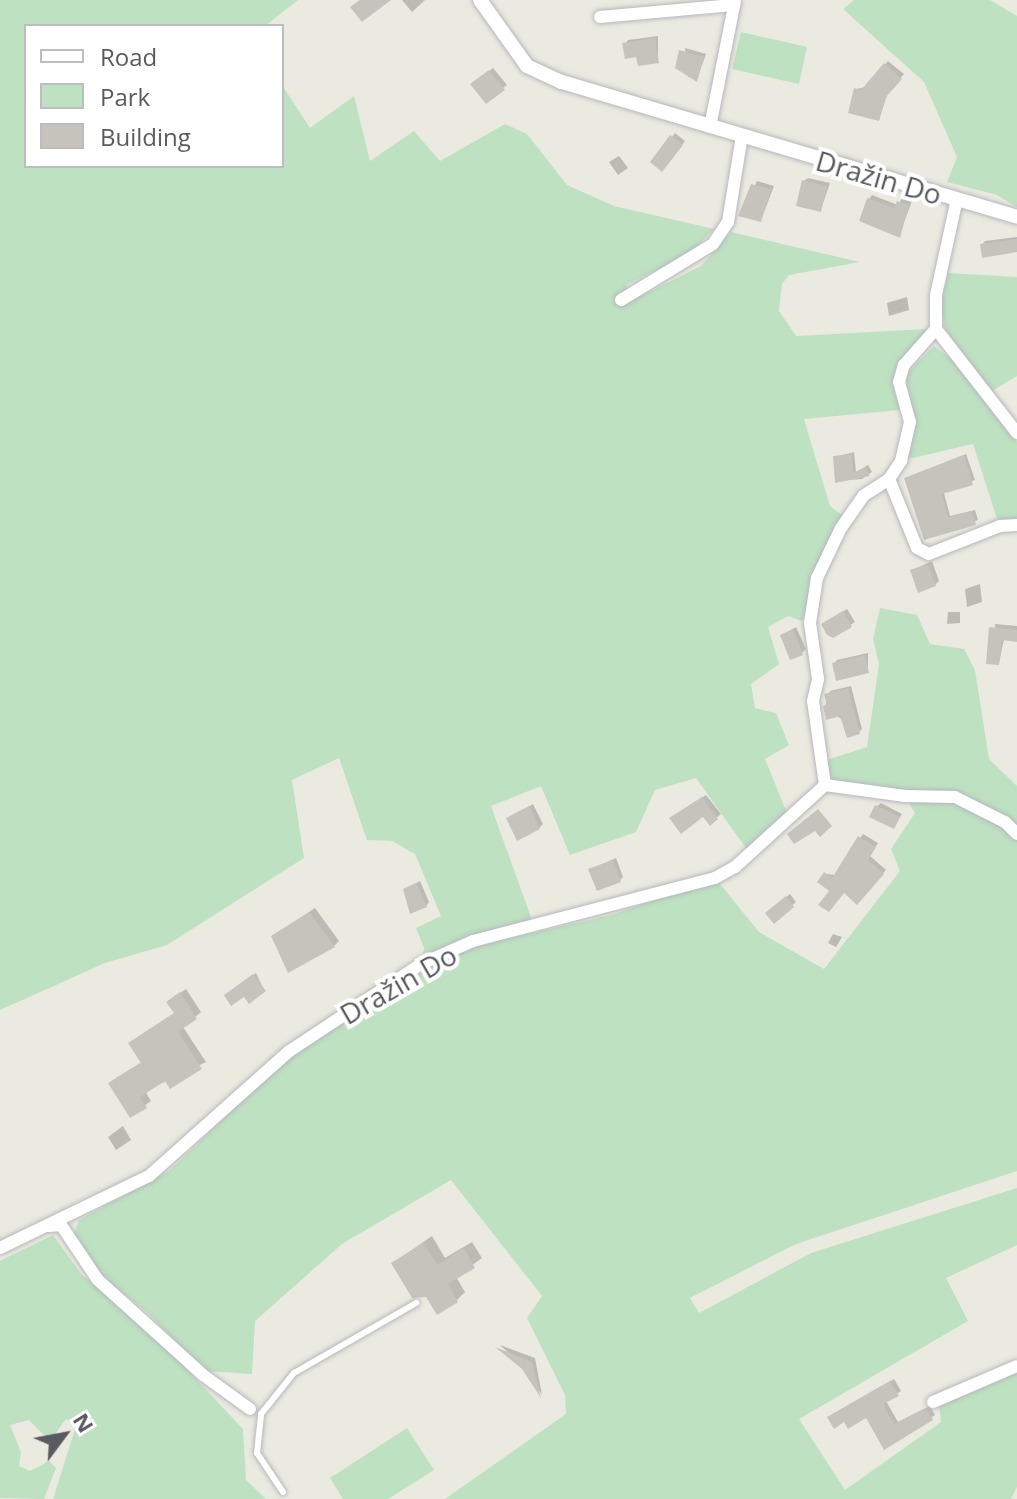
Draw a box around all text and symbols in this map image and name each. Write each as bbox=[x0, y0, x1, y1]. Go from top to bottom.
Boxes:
legend bbox=[24, 24, 284, 168]
text: Road bbox=[100, 40, 157, 73]
text: Park bbox=[100, 80, 150, 113]
text: Building bbox=[100, 120, 191, 153]
street label: Dražin Do bbox=[812, 143, 946, 211]
street label: Dražin Do bbox=[334, 937, 462, 1031]
north arrow bbox=[24, 1395, 104, 1475]
text: N bbox=[67, 1407, 102, 1438]

